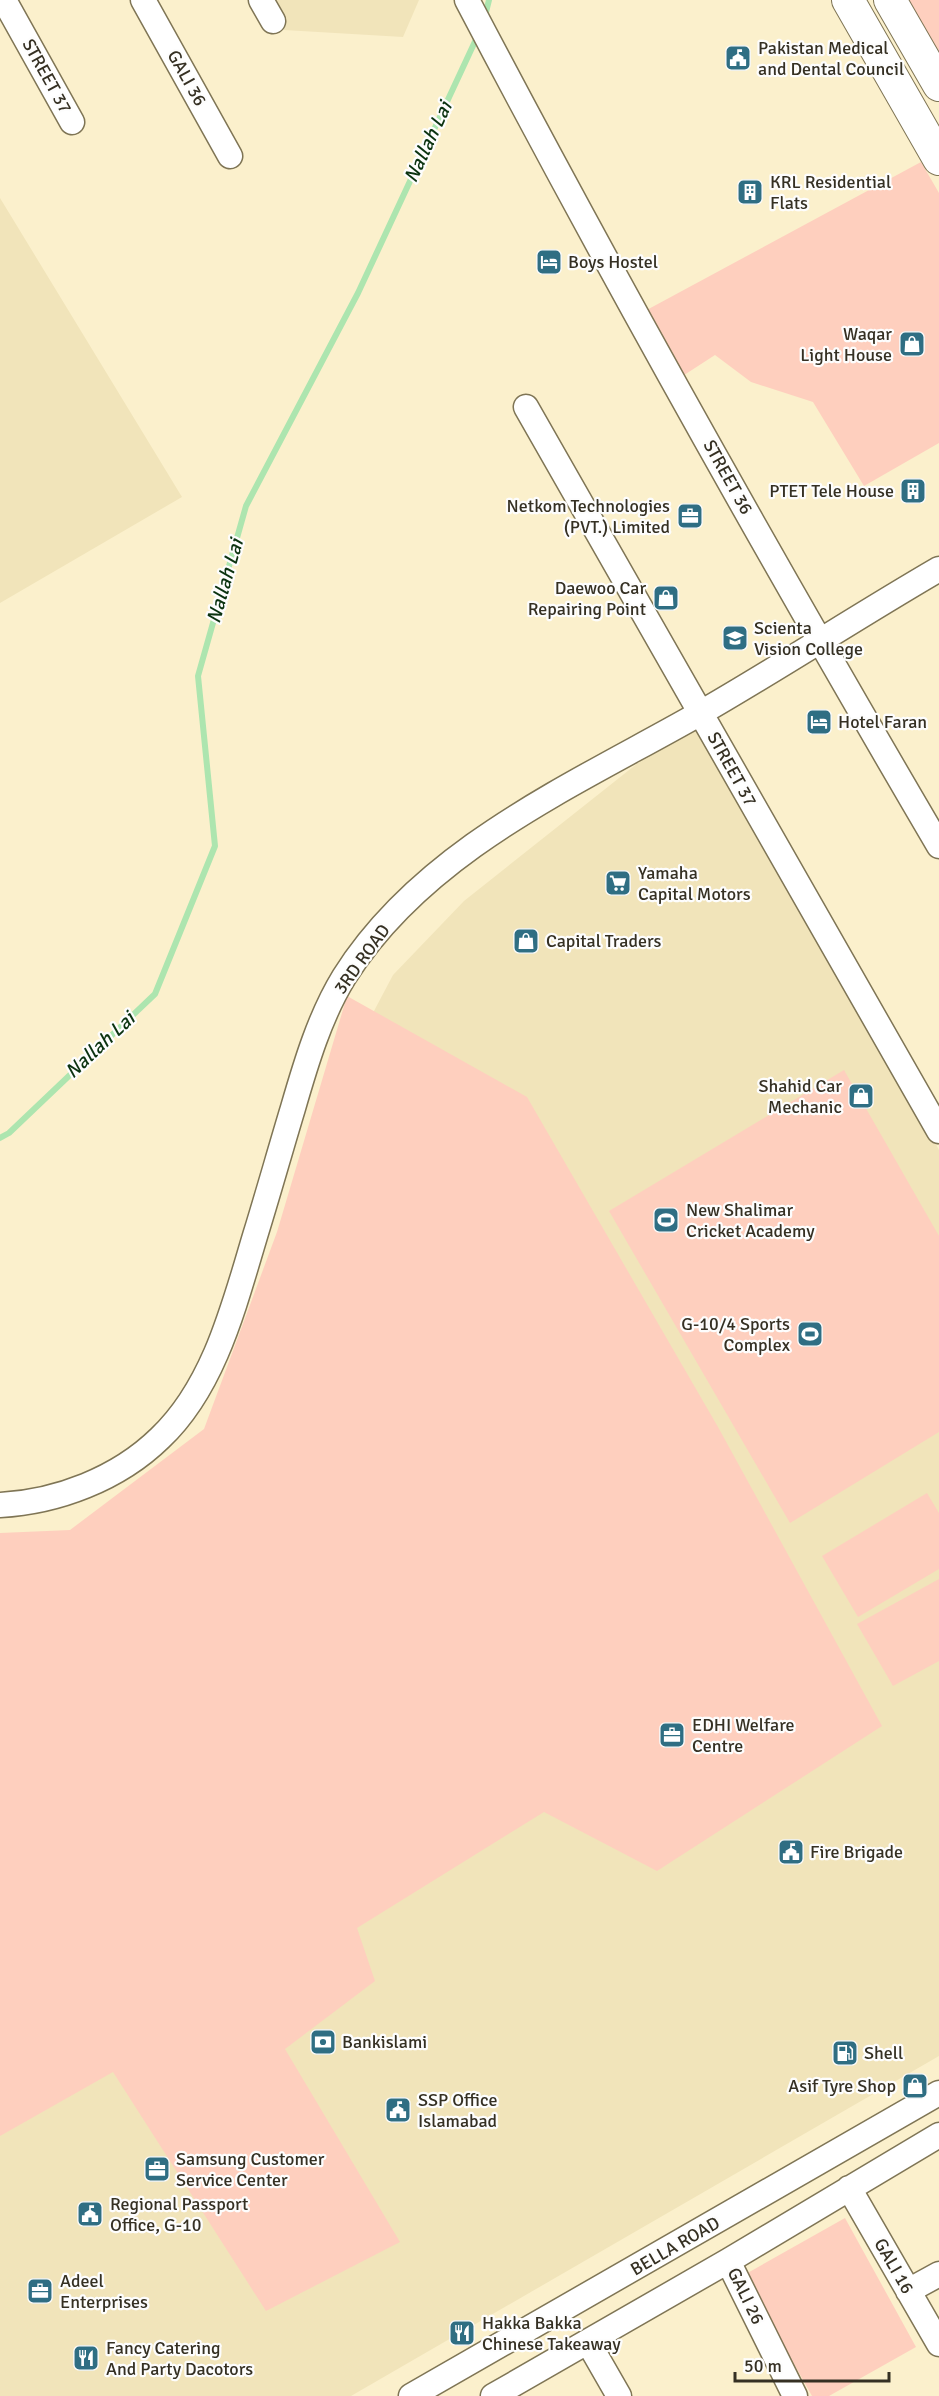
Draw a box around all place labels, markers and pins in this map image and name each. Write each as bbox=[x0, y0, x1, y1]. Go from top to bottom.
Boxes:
place label: Pakistan Medical and Dental Council bbox=[758, 37, 904, 80]
public building icon: Pakistan Medical and Dental Council bbox=[723, 43, 753, 73]
place label: KRL Residential Flats bbox=[770, 171, 891, 214]
building icon: KRL Residential Flats bbox=[735, 177, 765, 207]
hotel icon: Boys Hostel bbox=[534, 247, 564, 277]
place label: Boys Hostel bbox=[568, 251, 658, 273]
place label: Waqar Light House bbox=[800, 323, 892, 366]
shop icon: Waqar Light House bbox=[897, 329, 927, 359]
building icon: PTET Tele House bbox=[898, 476, 928, 506]
place label: PTET Tele House bbox=[769, 480, 894, 502]
place label: Netkom Technologies (PVT.) Limited bbox=[507, 495, 670, 538]
office icon: Netkom Technologies (PVT.) Limited bbox=[675, 501, 705, 531]
place label: Daewoo Car Repairing Point bbox=[528, 577, 646, 620]
shop icon: Daewoo Car Repairing Point bbox=[651, 583, 681, 613]
place label: Scienta Vision College bbox=[754, 617, 863, 660]
school or university icon: Scienta Vision College bbox=[720, 623, 750, 653]
hotel icon: Hotel Faran bbox=[804, 707, 834, 737]
place label: Hotel Faran bbox=[838, 711, 927, 733]
place label: Yamaha Capital Motors bbox=[638, 862, 751, 905]
supermarket icon: Yamaha Capital Motors bbox=[603, 868, 633, 898]
shop icon: Capital Traders bbox=[511, 926, 541, 956]
place label: Capital Traders bbox=[546, 930, 662, 952]
place label: Shahid Car Mechanic bbox=[758, 1075, 842, 1118]
shop icon: Shahid Car Mechanic bbox=[846, 1081, 876, 1111]
place label: New Shalimar Cricket Academy bbox=[686, 1199, 815, 1242]
sports icon: New Shalimar Cricket Academy bbox=[651, 1205, 681, 1235]
place label: G-10/4 Sports Complex bbox=[681, 1313, 791, 1356]
sports icon: G-10/4 Sports Complex bbox=[795, 1319, 825, 1349]
place label: EDHI Welfare Centre bbox=[692, 1714, 794, 1757]
office icon: EDHI Welfare Centre bbox=[657, 1720, 687, 1750]
public building icon: Fire Brigade bbox=[776, 1837, 806, 1867]
place label: Fire Brigade bbox=[810, 1841, 903, 1863]
bank icon: Bankislami bbox=[308, 2027, 338, 2057]
place label: Bankislami bbox=[342, 2031, 427, 2053]
fuel station icon: Shell bbox=[830, 2038, 860, 2068]
place label: Shell bbox=[864, 2042, 903, 2064]
shop icon: Asif Tyre Shop bbox=[900, 2071, 930, 2101]
place label: Asif Tyre Shop bbox=[788, 2075, 896, 2097]
place label: SSP Office Islamabad bbox=[418, 2089, 497, 2132]
public building icon: SSP Office Islamabad bbox=[383, 2095, 413, 2125]
place label: Samsung Customer Service Center bbox=[176, 2148, 325, 2191]
office icon: Samsung Customer Service Center bbox=[142, 2154, 172, 2184]
place label: Regional Passport Office, G-10 bbox=[110, 2193, 248, 2236]
public building icon: Regional Passport Office, G-10 bbox=[75, 2199, 105, 2229]
place label: Adeel Enterprises bbox=[60, 2270, 148, 2313]
office icon: Adeel Enterprises bbox=[25, 2276, 55, 2306]
place label: Hakka Bakka Chinese Takeaway bbox=[482, 2312, 621, 2355]
restaurant icon: Hakka Bakka Chinese Takeaway bbox=[447, 2318, 477, 2348]
place label: Fancy Catering And Party Dacotors bbox=[106, 2337, 253, 2380]
restaurant icon: Fancy Catering And Party Dacotors bbox=[71, 2343, 101, 2373]

